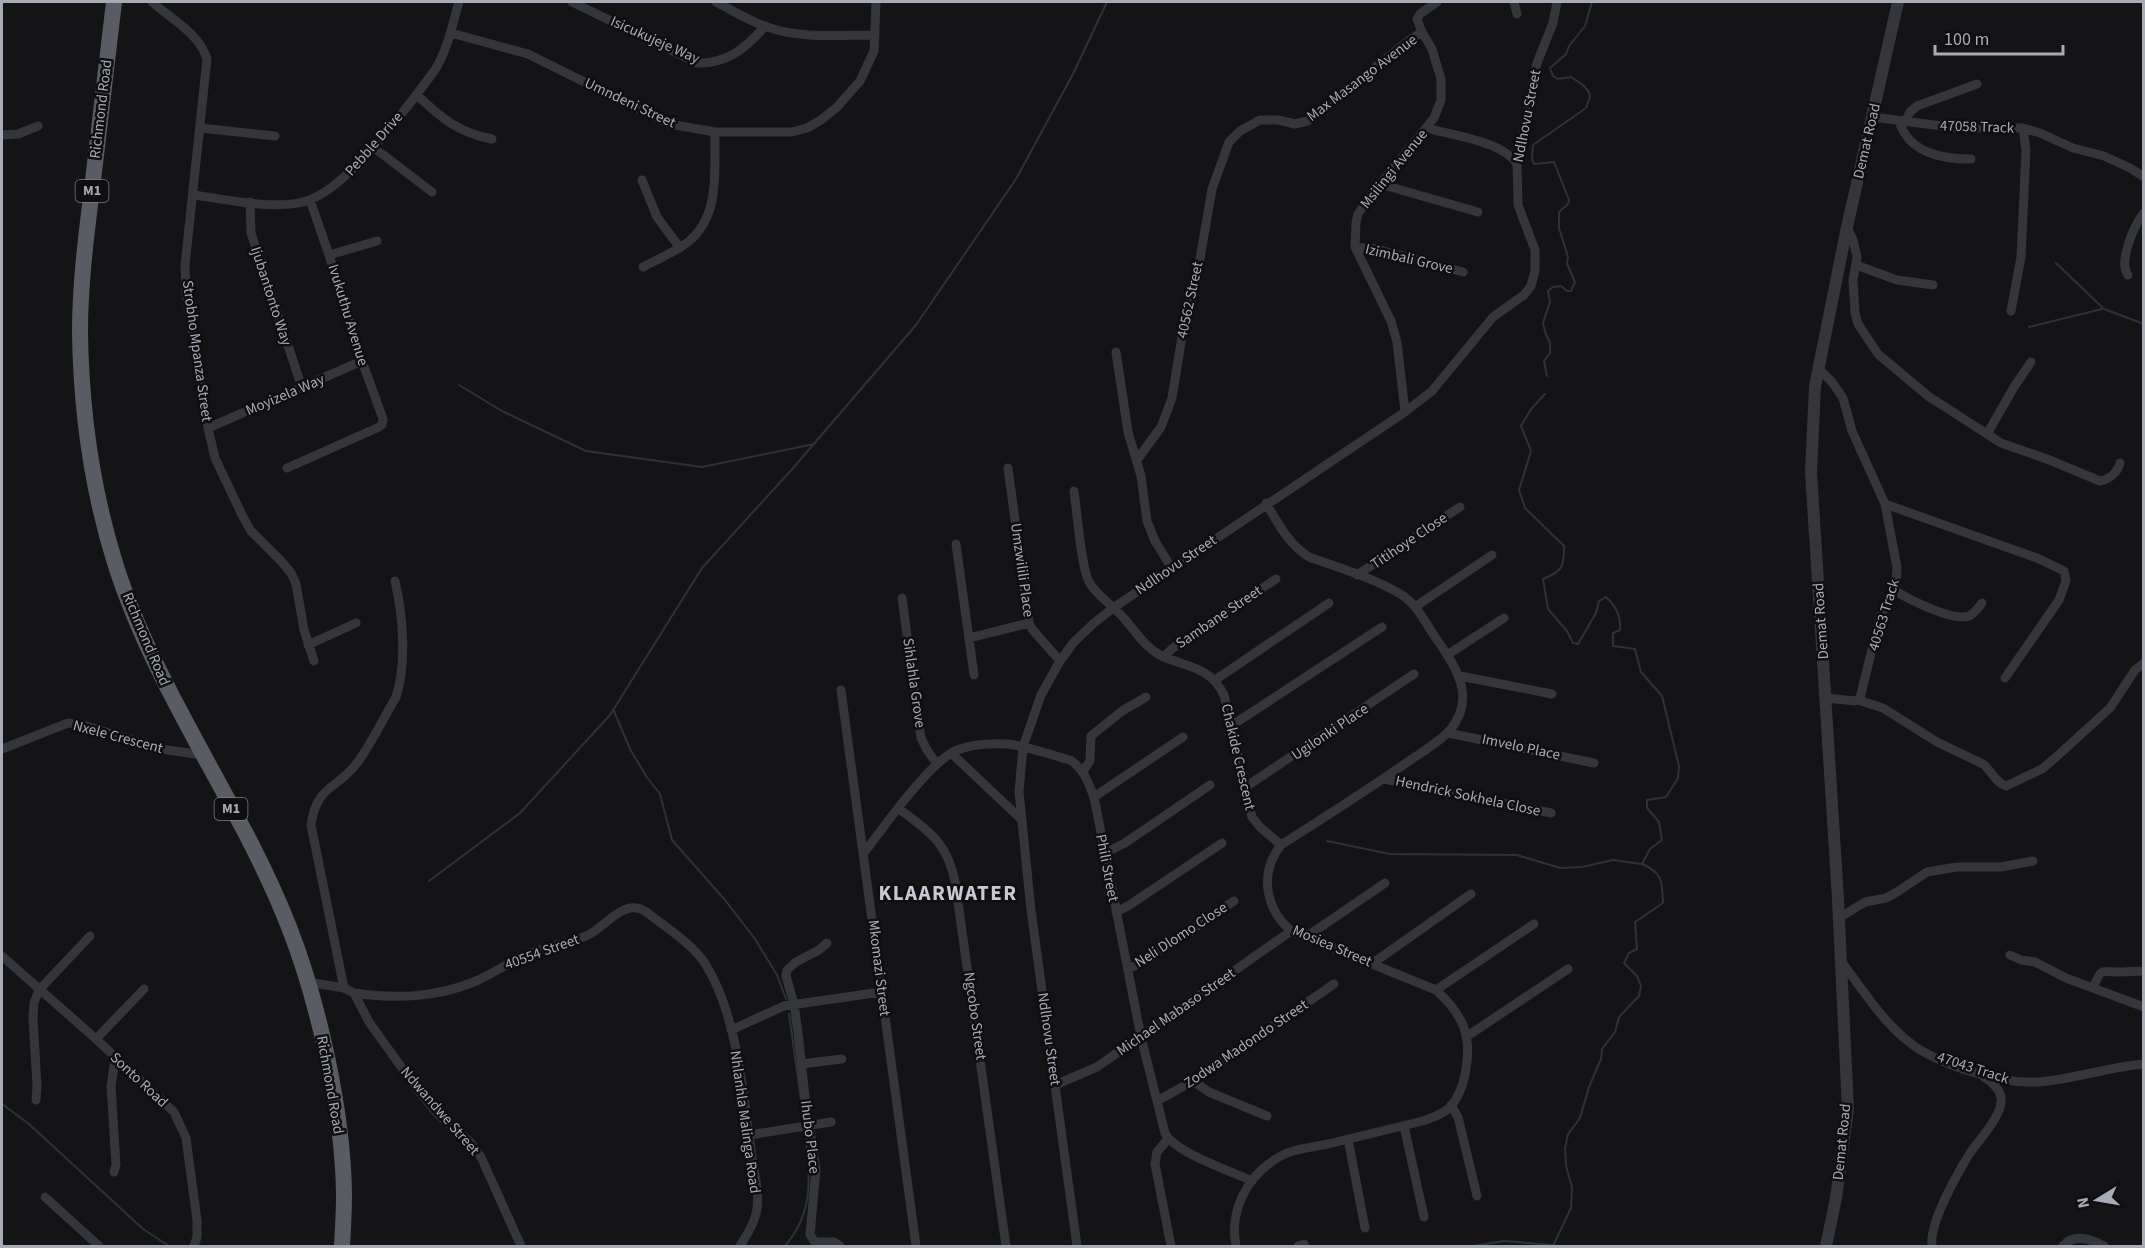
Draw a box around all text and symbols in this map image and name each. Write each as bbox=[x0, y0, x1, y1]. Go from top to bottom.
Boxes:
street label: Isicukujeje Way bbox=[607, 11, 703, 69]
scale bar bbox=[1935, 18, 2062, 56]
text: 100 m bbox=[1944, 27, 1989, 52]
street label: Max Masango Avenue bbox=[1302, 29, 1422, 127]
street label: Richmond Road bbox=[85, 58, 117, 160]
street label: Ndlhovu Street bbox=[1508, 68, 1546, 164]
street label: Umndeni Street bbox=[581, 73, 679, 133]
street label: Demat Road bbox=[1848, 101, 1886, 181]
street label: Pebble Drive bbox=[340, 107, 408, 181]
street label: 47058 Track bbox=[1940, 115, 2015, 139]
street label: Msilingi Avenue bbox=[1355, 125, 1433, 213]
road number: M1 bbox=[76, 180, 109, 202]
street label: Izimbali Grove bbox=[1363, 239, 1455, 279]
street label: Ijubantonto Way bbox=[245, 244, 297, 348]
street label: 40562 Street bbox=[1172, 260, 1208, 340]
street label: Ivukuthu Avenue bbox=[323, 262, 373, 368]
street label: Strobho Mpanza Street bbox=[177, 279, 217, 423]
street label: Moyizela Way bbox=[242, 369, 328, 421]
street label: Titihoye Close bbox=[1367, 508, 1451, 574]
street label: Umzwilili Place bbox=[1005, 522, 1039, 618]
street label: Ndlhovu Street bbox=[1131, 530, 1221, 600]
street label: 40563 Track bbox=[1863, 576, 1905, 654]
street label: Sambane Street bbox=[1172, 580, 1266, 654]
street label: Demat Road bbox=[1808, 582, 1834, 660]
street label: Richmond Road bbox=[117, 589, 175, 689]
street label: Sihlahla Grove bbox=[897, 637, 931, 729]
street label: Ugilonki Place bbox=[1287, 698, 1373, 766]
street label: Chakide Crescent bbox=[1216, 702, 1260, 812]
street label: Nxele Crescent bbox=[71, 715, 165, 759]
street label: Imvelo Place bbox=[1480, 728, 1562, 766]
street label: Hendrick Sokhela Close bbox=[1394, 770, 1542, 822]
road number: M1 bbox=[214, 798, 248, 820]
street label: Phili Street bbox=[1090, 832, 1124, 904]
district label: KLAARWATER bbox=[878, 878, 1018, 908]
street label: Neli Dlomo Close bbox=[1131, 897, 1231, 973]
street label: Mkomazi Street bbox=[863, 919, 895, 1017]
street label: Mosiea Street bbox=[1289, 920, 1375, 972]
street label: 40554 Street bbox=[502, 929, 582, 975]
street label: Michael Mabaso Street bbox=[1112, 963, 1240, 1061]
street label: Ngcobo Street bbox=[958, 971, 992, 1061]
street label: Ndlhovu Street bbox=[1032, 991, 1066, 1087]
street label: Zodwa Madondo Street bbox=[1180, 995, 1312, 1093]
street label: Richmond Road bbox=[311, 1034, 349, 1136]
street label: 47043 Track bbox=[1934, 1047, 2012, 1090]
street label: Sonto Road bbox=[105, 1048, 173, 1112]
street label: Nhlanhla Malinga Road bbox=[725, 1049, 765, 1195]
street label: Ndwandwe Street bbox=[395, 1062, 485, 1160]
street label: Ihubo Place bbox=[795, 1099, 825, 1175]
street label: Demat Road bbox=[1828, 1103, 1856, 1181]
north arrow bbox=[2067, 1170, 2127, 1230]
text: N bbox=[2071, 1195, 2095, 1210]

